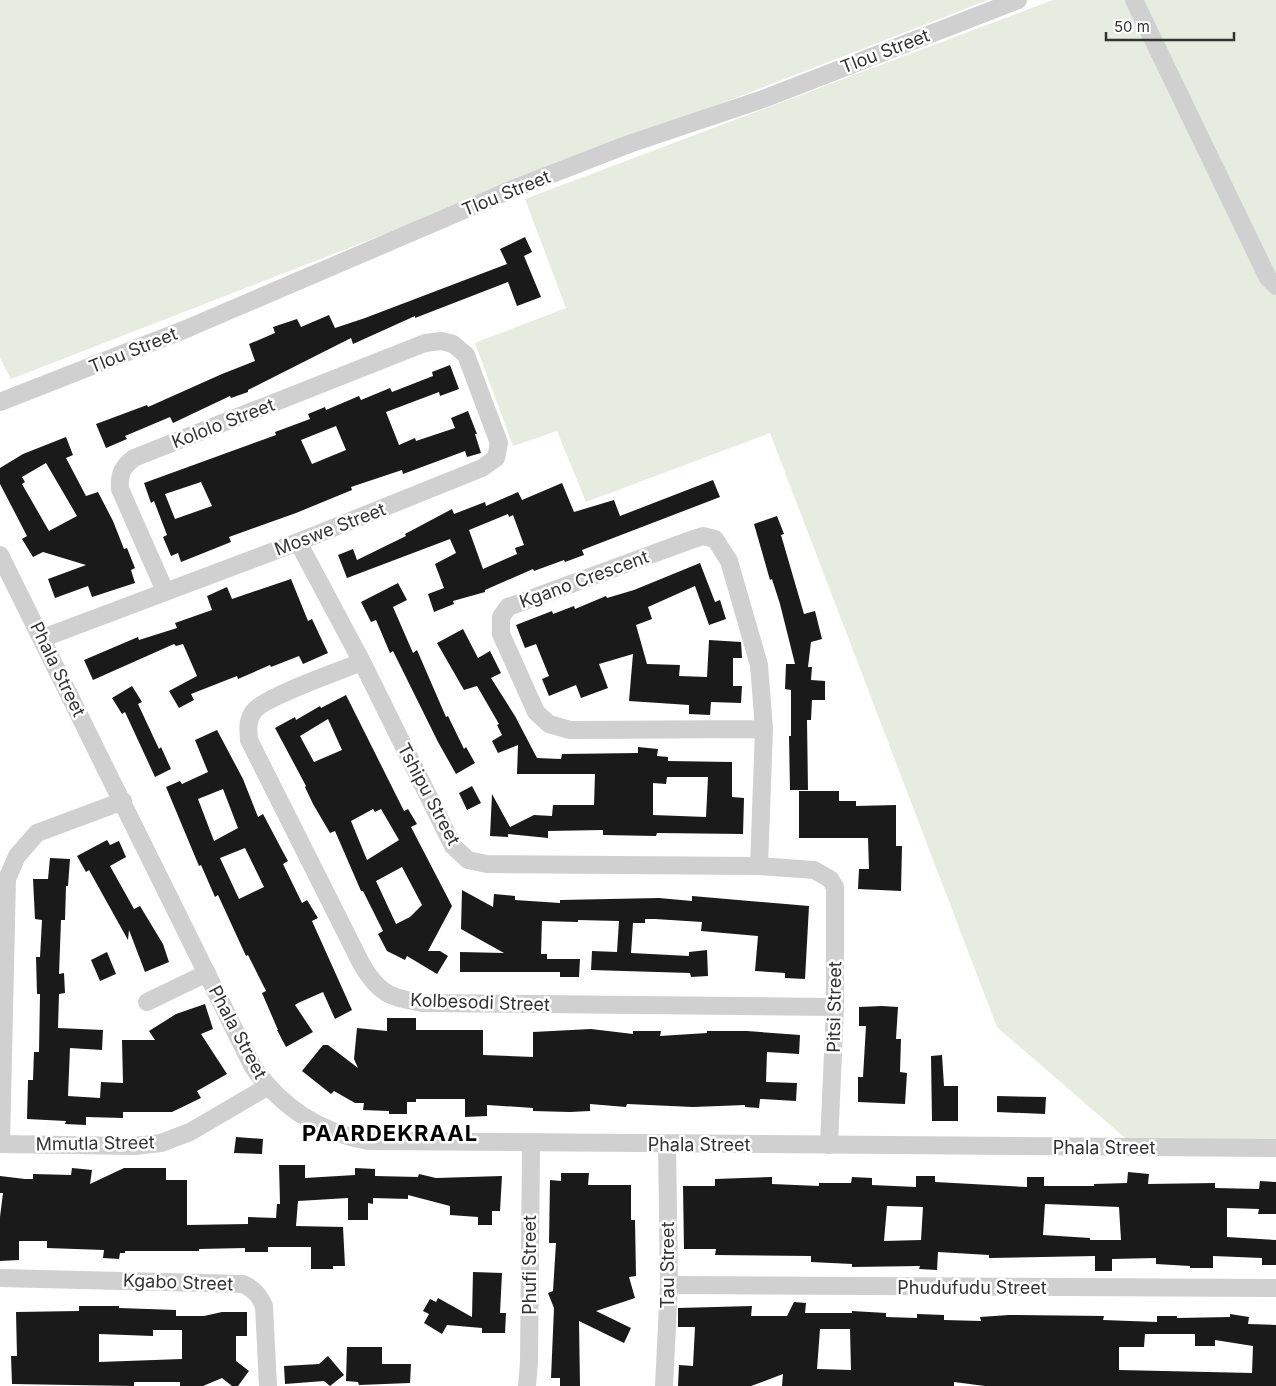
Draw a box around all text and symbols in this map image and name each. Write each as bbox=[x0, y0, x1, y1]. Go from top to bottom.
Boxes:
scale bar bbox=[1106, 10, 1234, 42]
text: 50 m bbox=[1114, 17, 1150, 36]
street label: Tlou Street bbox=[838, 24, 932, 78]
street label: Tlou Street bbox=[459, 166, 553, 220]
street label: Tlou Street bbox=[86, 323, 180, 377]
street label: Kololo Street bbox=[169, 394, 277, 452]
street label: Moswe Street bbox=[271, 498, 389, 560]
street label: Kgano Crescent bbox=[517, 546, 652, 612]
street label: Phala Street bbox=[26, 618, 90, 720]
street label: Tshipu Street bbox=[393, 739, 465, 849]
street label: Pitsi Street bbox=[823, 961, 845, 1053]
street label: Phala Street bbox=[205, 982, 271, 1082]
street label: Kolbesodi Street bbox=[410, 989, 550, 1015]
district label: PAARDEKRAAL bbox=[302, 1120, 478, 1146]
street label: Mmutla Street bbox=[35, 1131, 155, 1155]
street label: Phala Street bbox=[648, 1134, 750, 1155]
street label: Phala Street bbox=[1053, 1137, 1155, 1158]
street label: Phufi Street bbox=[519, 1215, 540, 1315]
street label: Tau Street bbox=[657, 1221, 678, 1308]
street label: Kgabo Street bbox=[123, 1270, 234, 1294]
street label: Phudufudu Street bbox=[897, 1277, 1047, 1298]

